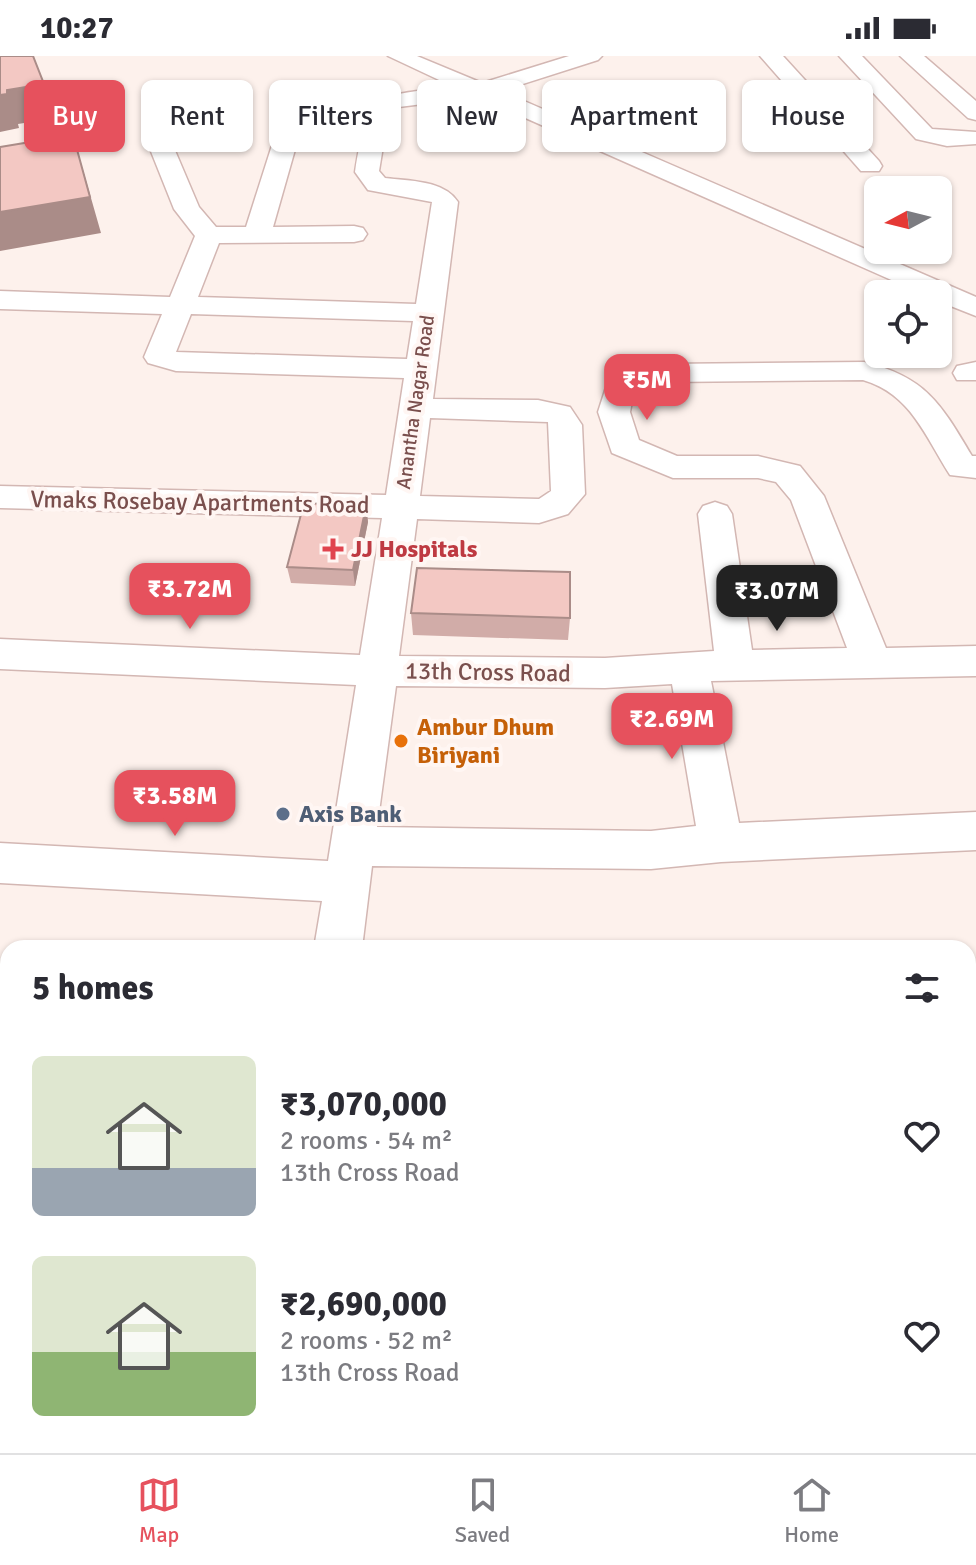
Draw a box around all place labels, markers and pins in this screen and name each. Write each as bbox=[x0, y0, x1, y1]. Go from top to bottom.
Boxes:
pin: ₹5M bbox=[608, 354, 686, 422]
place label: JJ Hospitals bbox=[351, 534, 478, 564]
marker: JJ Hospitals bbox=[322, 538, 344, 560]
pin: ₹3.72M bbox=[125, 563, 255, 631]
pin: ₹3.07M bbox=[712, 565, 842, 633]
pin: ₹2.69M bbox=[607, 693, 737, 761]
place label: Ambur Dhum Biriyani bbox=[417, 712, 554, 770]
marker: Ambur Dhum Biriyani bbox=[392, 732, 410, 750]
pin: ₹3.58M bbox=[110, 770, 240, 838]
place label: Axis Bank bbox=[299, 799, 402, 829]
marker: Axis Bank bbox=[274, 805, 292, 823]

